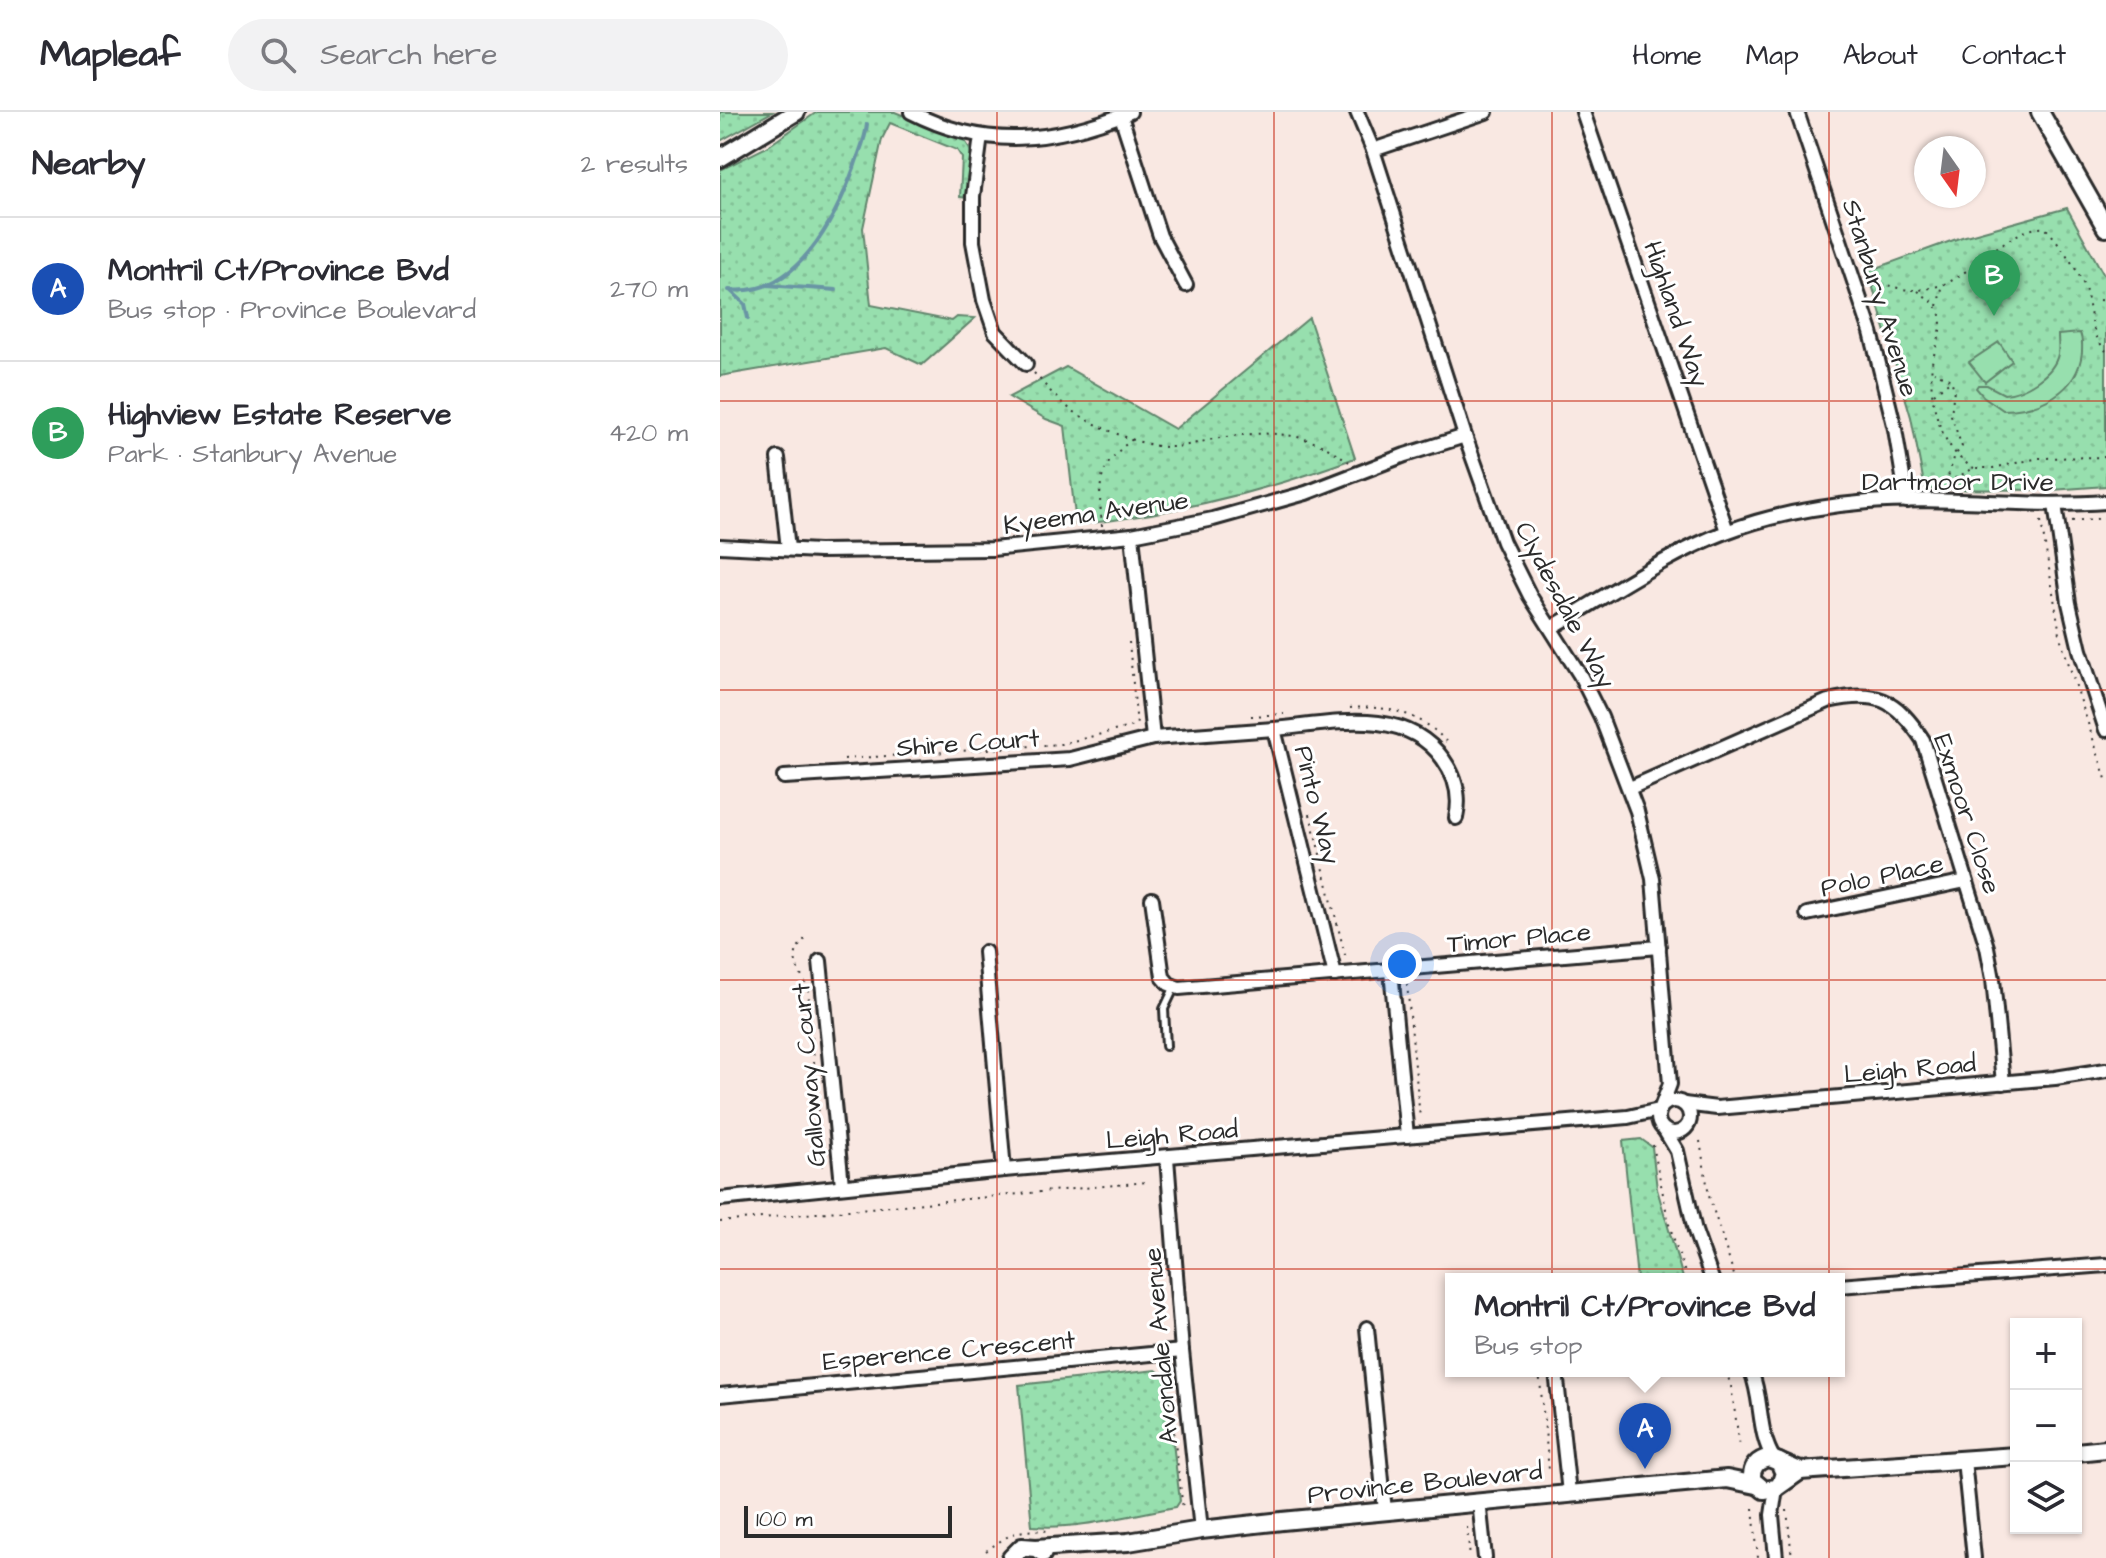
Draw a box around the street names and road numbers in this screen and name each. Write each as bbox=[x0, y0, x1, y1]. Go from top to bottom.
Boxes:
street label: Stanbury Avenue bbox=[1831, 195, 1927, 402]
street label: Highland Way bbox=[1632, 236, 1718, 392]
street label: Dartmoor Drive bbox=[1862, 464, 2054, 500]
street label: Kyeema Avenue bbox=[1001, 482, 1191, 546]
street label: Clydesdale Way bbox=[1504, 515, 1624, 696]
street label: Shire Court bbox=[895, 720, 1041, 766]
street label: Exmoor Close bbox=[1924, 729, 2010, 899]
street label: Pinto Way bbox=[1283, 742, 1349, 869]
street label: Polo Place bbox=[1817, 845, 1947, 907]
street label: Timor Place bbox=[1446, 914, 1592, 962]
street label: Galloway Court bbox=[783, 981, 837, 1168]
street label: Leigh Road bbox=[1842, 1045, 1978, 1095]
street label: Leigh Road bbox=[1104, 1111, 1240, 1161]
street label: Avondale Avenue bbox=[1134, 1246, 1188, 1446]
street label: Esperence Crescent bbox=[821, 1322, 1077, 1380]
street label: Province Boulevard bbox=[1306, 1453, 1544, 1513]

